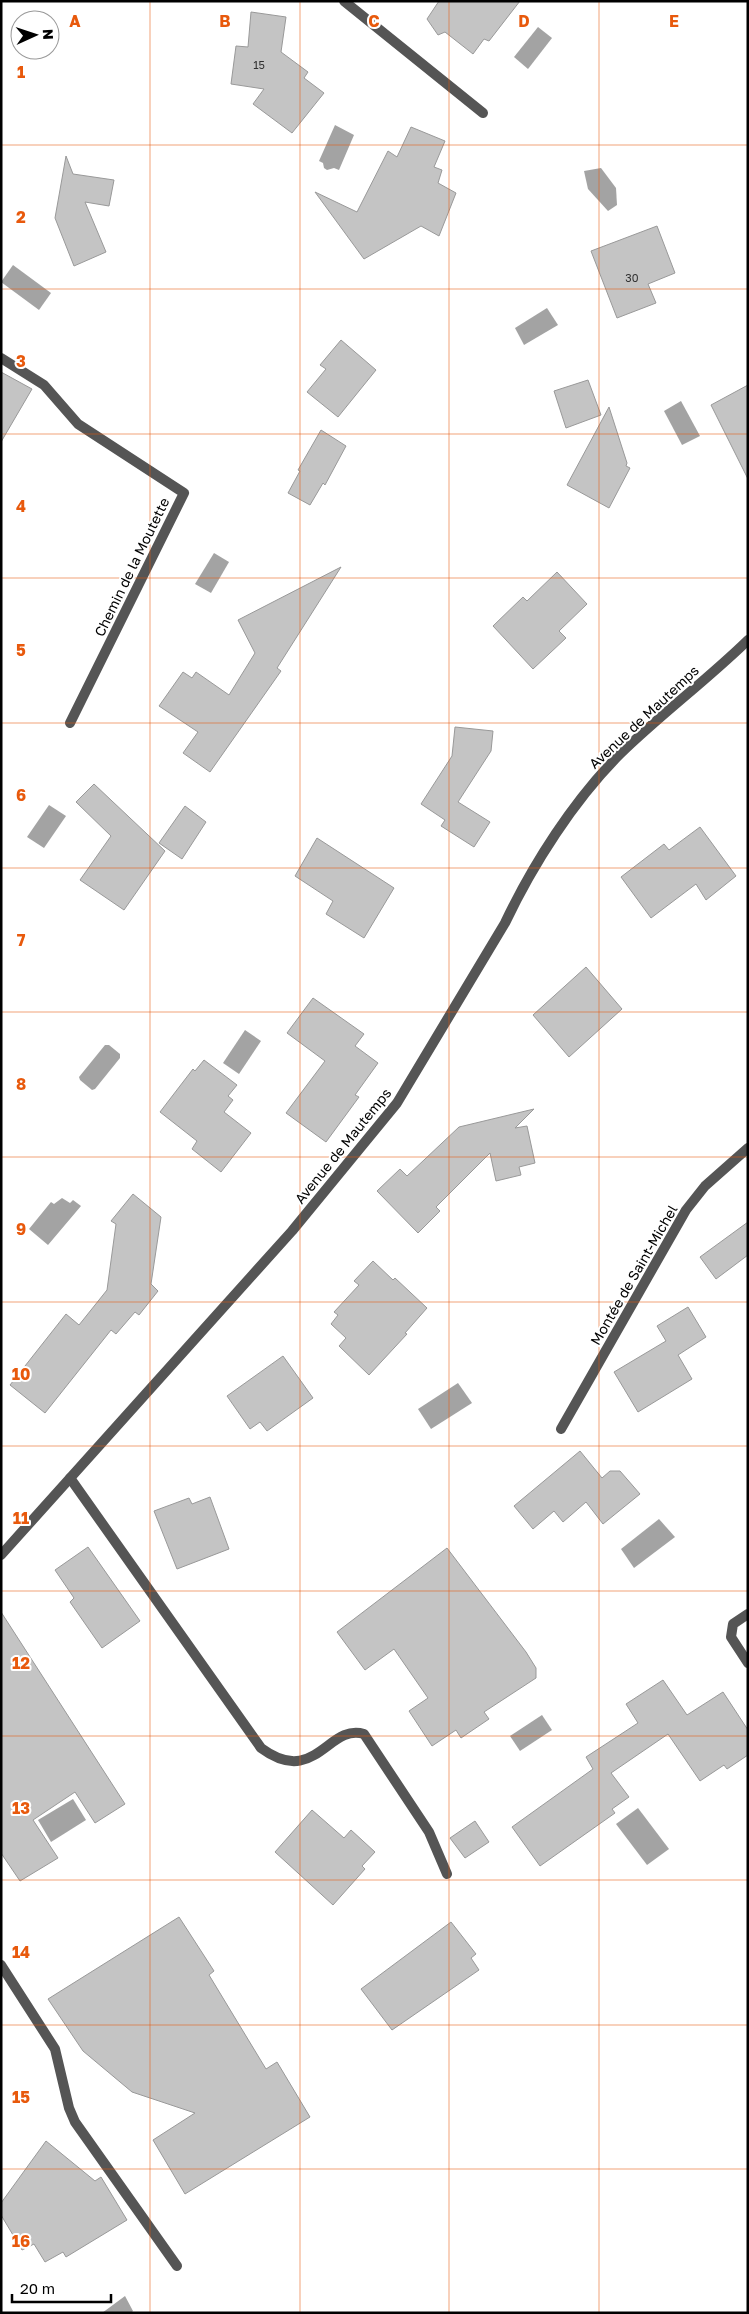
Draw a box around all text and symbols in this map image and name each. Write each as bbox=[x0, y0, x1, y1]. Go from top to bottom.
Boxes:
north arrow bbox=[10, 10, 60, 60]
text: A bbox=[69, 11, 81, 31]
text: B bbox=[219, 11, 231, 31]
text: C bbox=[368, 11, 380, 31]
text: D bbox=[518, 11, 530, 31]
text: E bbox=[669, 11, 679, 31]
text: N bbox=[40, 29, 57, 40]
house number: 15 bbox=[253, 58, 265, 71]
text: 1 bbox=[17, 62, 25, 82]
text: 2 bbox=[16, 207, 26, 227]
house number: 30 bbox=[625, 271, 639, 284]
text: 3 bbox=[16, 351, 26, 371]
street label: Chemin de la Moutette bbox=[90, 495, 173, 639]
text: 4 bbox=[16, 496, 26, 516]
text: 5 bbox=[16, 640, 26, 660]
street label: Avenue de Mautemps bbox=[585, 661, 702, 772]
text: 6 bbox=[16, 785, 26, 805]
text: 7 bbox=[17, 930, 26, 950]
text: 8 bbox=[16, 1074, 26, 1094]
street label: Avenue de Mautemps bbox=[291, 1084, 394, 1207]
street label: Montée de Saint-Michel bbox=[586, 1202, 681, 1348]
text: 9 bbox=[16, 1219, 26, 1239]
text: 10 bbox=[12, 1364, 30, 1384]
text: 11 bbox=[13, 1508, 29, 1528]
text: 12 bbox=[12, 1653, 30, 1673]
text: 13 bbox=[12, 1798, 30, 1818]
text: 14 bbox=[12, 1942, 30, 1962]
text: 15 bbox=[12, 2087, 30, 2107]
text: 16 bbox=[12, 2231, 30, 2251]
scale bar bbox=[12, 2272, 111, 2304]
text: 20 m bbox=[20, 2279, 55, 2297]

